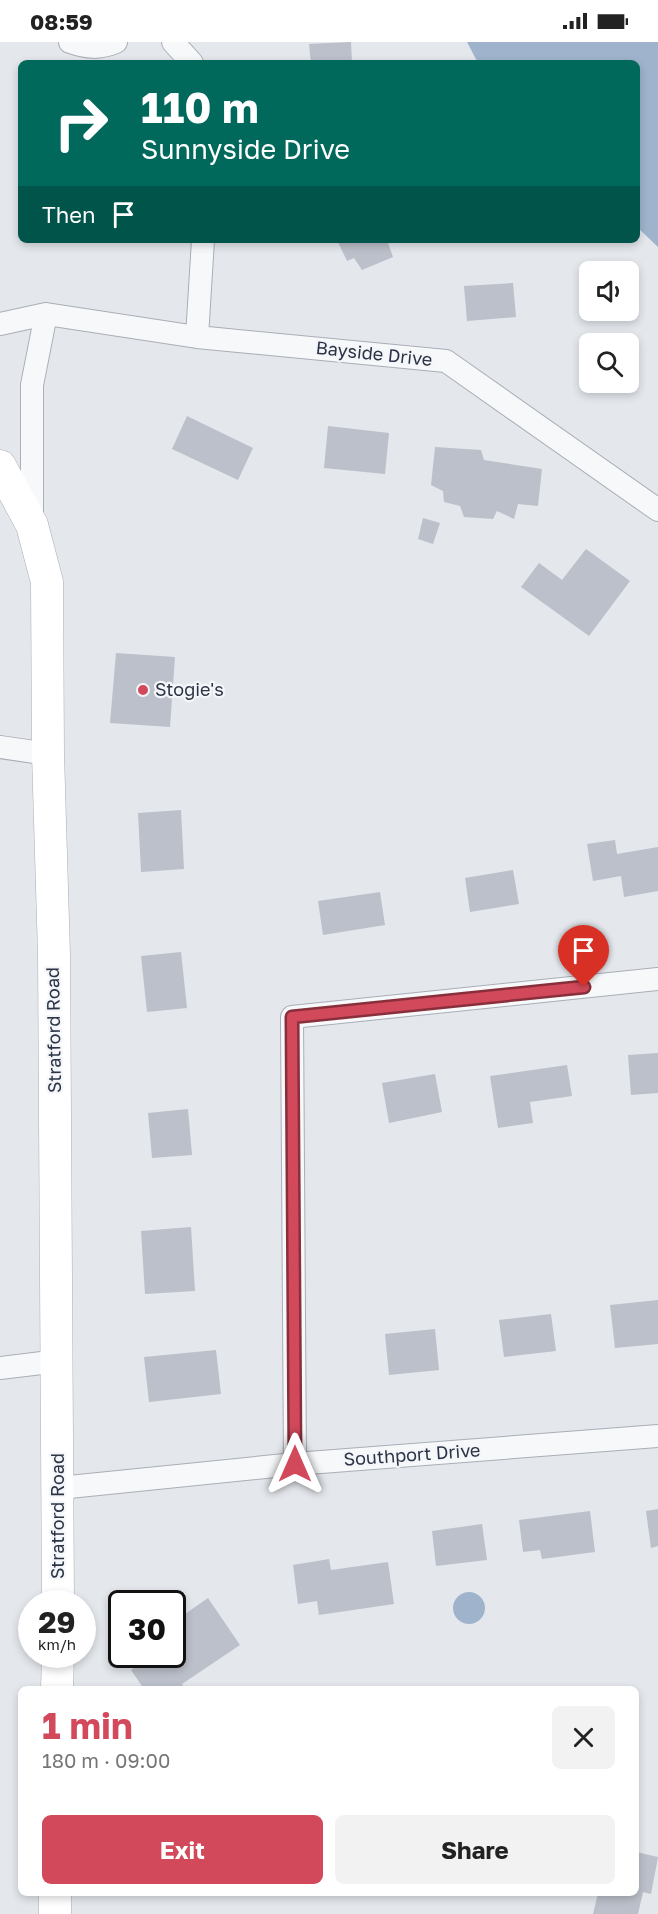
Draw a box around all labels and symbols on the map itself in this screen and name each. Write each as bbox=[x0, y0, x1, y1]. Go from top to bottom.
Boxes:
street label: Bayside Drive bbox=[315, 336, 433, 370]
place label: Stogie's bbox=[155, 678, 224, 700]
marker: Stogie's bbox=[136, 683, 150, 697]
pin bbox=[558, 925, 609, 987]
street label: Stratford Road bbox=[41, 967, 65, 1093]
position arrow bbox=[263, 1432, 327, 1496]
street label: Southport Drive bbox=[343, 1438, 481, 1470]
street label: Stratford Road bbox=[46, 1453, 68, 1579]
speed limit sign: 30 bbox=[108, 1590, 186, 1668]

